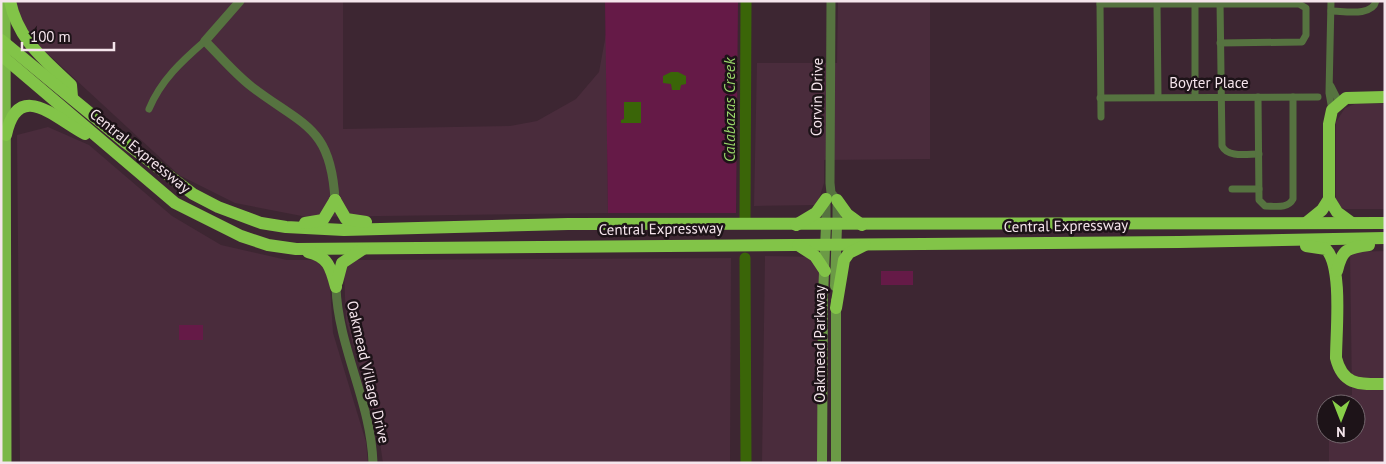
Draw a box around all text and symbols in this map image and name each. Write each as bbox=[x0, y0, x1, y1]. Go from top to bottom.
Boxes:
scale bar bbox=[22, 20, 115, 52]
text: 100 m bbox=[30, 27, 71, 46]
water label: Calabazas Creek bbox=[719, 57, 739, 162]
street label: Corvin Drive bbox=[806, 58, 827, 136]
street label: Boyter Place bbox=[1169, 73, 1249, 92]
street label: Central Expressway bbox=[86, 104, 195, 197]
street label: Central Expressway bbox=[1004, 215, 1128, 236]
street label: Central Expressway bbox=[599, 218, 723, 239]
street label: Oakmead Parkway bbox=[810, 285, 829, 403]
street label: Oakmead Village Drive bbox=[343, 299, 394, 445]
north arrow bbox=[1316, 394, 1366, 444]
text: N bbox=[1336, 423, 1346, 441]

